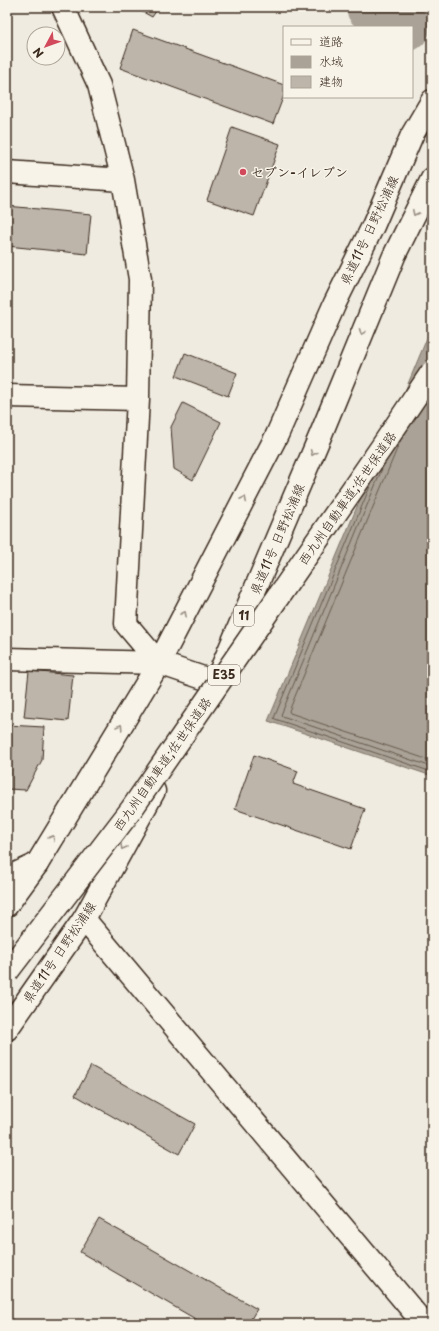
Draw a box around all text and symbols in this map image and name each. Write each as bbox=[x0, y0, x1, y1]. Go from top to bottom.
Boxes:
north arrow bbox=[26, 26, 66, 66]
legend bbox=[283, 26, 413, 98]
text: 道路 bbox=[319, 32, 343, 50]
text: N bbox=[29, 44, 47, 62]
text: 水域 bbox=[319, 52, 343, 70]
text: 建物 bbox=[319, 72, 343, 90]
place label: セブン-イレブン bbox=[251, 162, 348, 181]
marker: セブン-イレブン bbox=[238, 167, 248, 177]
street label: 県道11号 日野松浦線 bbox=[335, 171, 403, 288]
one-way arrow bbox=[412, 209, 420, 217]
one-way arrow bbox=[359, 329, 367, 336]
street label: 西九州自動車道;佐世保道路 bbox=[293, 427, 400, 569]
one-way arrow bbox=[310, 449, 318, 456]
street label: 県道11号 日野松浦線 bbox=[245, 479, 309, 597]
one-way arrow bbox=[239, 495, 246, 503]
road number: 11 bbox=[234, 606, 254, 626]
one-way arrow bbox=[179, 611, 187, 618]
road number: E35 bbox=[208, 665, 240, 685]
street label: 西九州自動車道;佐世保道路 bbox=[108, 693, 215, 835]
one-way arrow bbox=[115, 724, 122, 731]
one-way arrow bbox=[48, 835, 55, 842]
one-way arrow bbox=[121, 843, 128, 850]
street label: 県道11号 日野松浦線 bbox=[17, 896, 100, 1006]

